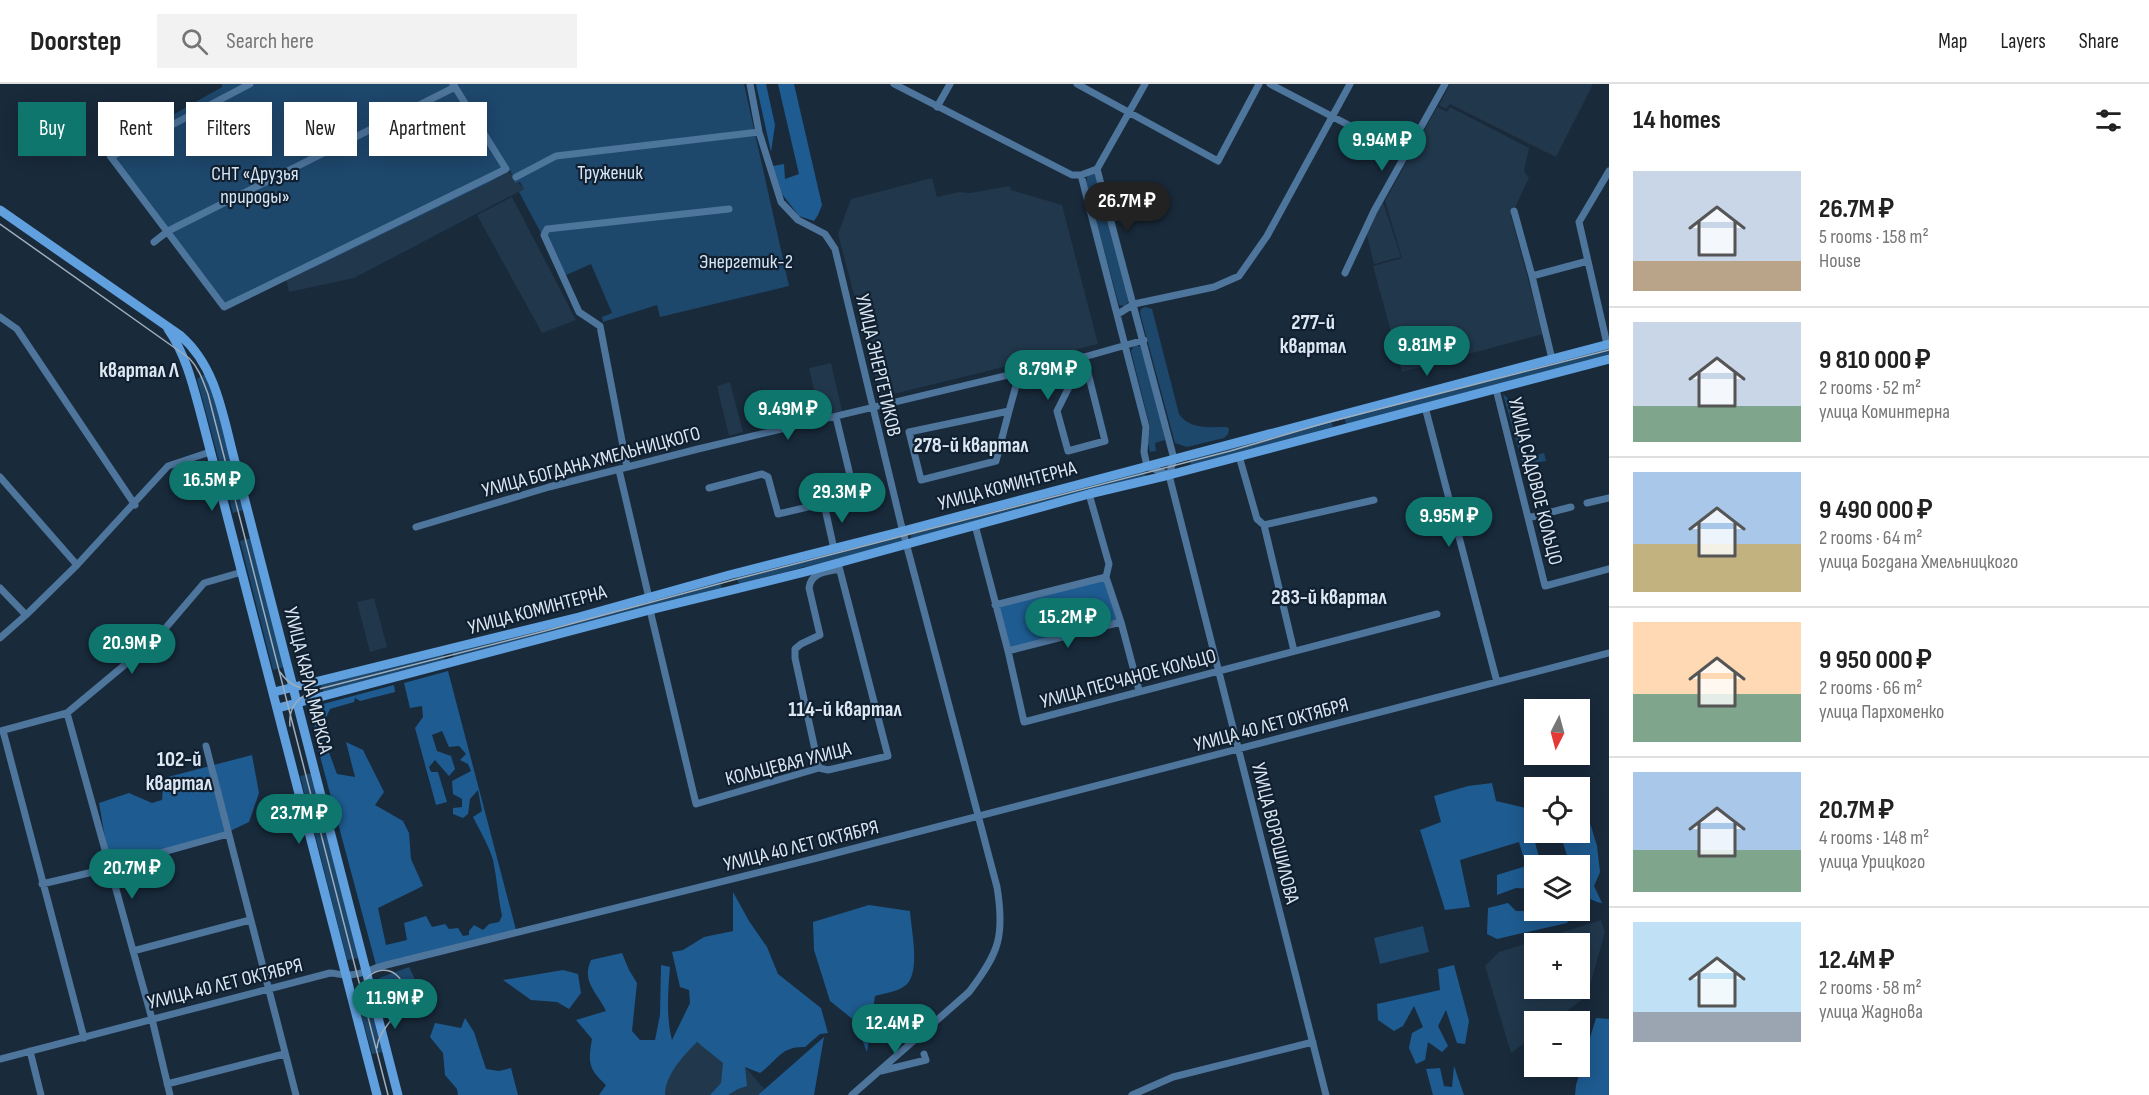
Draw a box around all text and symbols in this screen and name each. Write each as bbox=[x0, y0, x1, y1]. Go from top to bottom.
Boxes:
search box bbox=[157, 14, 577, 68]
text: Doorstep bbox=[30, 25, 121, 58]
icon: search bbox=[178, 25, 211, 58]
text: Search here bbox=[226, 28, 314, 55]
text: Map bbox=[1938, 29, 1967, 54]
text: Layers bbox=[2000, 29, 2046, 54]
text: Share bbox=[2079, 29, 2119, 54]
chip: Buy bbox=[18, 102, 86, 156]
chip: Rent bbox=[98, 102, 174, 156]
chip: Filters bbox=[186, 102, 272, 156]
chip: New bbox=[284, 102, 357, 156]
chip: Apartment bbox=[369, 102, 487, 156]
icon: filters bbox=[2092, 104, 2125, 137]
text: 14 homes bbox=[1633, 105, 1721, 136]
pin: 9.94M ₽ bbox=[1327, 121, 1437, 172]
text: 9.94M ₽ bbox=[1352, 128, 1412, 152]
park label: Труженик bbox=[577, 161, 643, 185]
park label: СНТ «Друзья природы» bbox=[211, 162, 299, 209]
pin: 26.7M ₽ bbox=[1072, 182, 1182, 233]
text: 26.7M ₽ bbox=[1098, 189, 1156, 213]
text: 26.7M ₽ bbox=[1819, 194, 1894, 225]
icon: home bbox=[1681, 195, 1753, 267]
text: 5 rooms · 158 m² bbox=[1819, 225, 1929, 249]
text: House bbox=[1819, 249, 1861, 273]
park label: Энергетик-2 bbox=[699, 250, 793, 274]
street label: УЛИЦА ЭНЕРГЕТИКОВ bbox=[850, 292, 906, 439]
district label: 277-й квартал bbox=[1280, 310, 1347, 359]
pin: 9.81M ₽ bbox=[1372, 326, 1482, 377]
text: 9.81M ₽ bbox=[1398, 333, 1456, 357]
text: 9 810 000 ₽ bbox=[1819, 345, 1931, 376]
icon: home bbox=[1681, 346, 1753, 418]
pin: 8.79M ₽ bbox=[993, 350, 1103, 401]
text: 8.79M ₽ bbox=[1019, 357, 1077, 381]
district label: квартал Л bbox=[99, 358, 179, 383]
text: 2 rooms · 52 m² bbox=[1819, 376, 1921, 400]
pin: 9.49M ₽ bbox=[733, 390, 843, 441]
street label: УЛИЦА САДОВОЕ КОЛЬЦО bbox=[1503, 395, 1567, 568]
text: 9.49M ₽ bbox=[758, 397, 818, 421]
text: улица Коминтерна bbox=[1819, 400, 1950, 424]
street label: УЛИЦА БОГДАНА ХМЕЛЬНИЦКОГО bbox=[479, 421, 703, 503]
district label: 278-й квартал bbox=[913, 433, 1029, 458]
street label: УЛИЦА КОМИНТЕРНА bbox=[935, 456, 1080, 516]
pin: 16.5M ₽ bbox=[157, 461, 267, 512]
text: 16.5M ₽ bbox=[183, 468, 241, 492]
pin: 29.3M ₽ bbox=[787, 473, 897, 524]
text: 29.3M ₽ bbox=[813, 480, 871, 504]
text: 9 490 000 ₽ bbox=[1819, 495, 1933, 526]
icon: home bbox=[1681, 496, 1753, 568]
pin: 9.95M ₽ bbox=[1394, 497, 1504, 548]
text: 9.95M ₽ bbox=[1419, 504, 1479, 528]
text: 2 rooms · 64 m² bbox=[1819, 526, 1923, 550]
text: улица Богдана Хмельницкого bbox=[1819, 550, 2018, 574]
street label: УЛИЦА КОМИНТЕРНА bbox=[465, 580, 610, 640]
district label: 283-й квартал bbox=[1271, 585, 1387, 610]
pin: 15.2M ₽ bbox=[1013, 598, 1123, 649]
street label: УЛИЦА КАРЛА МАРКСА bbox=[278, 604, 338, 756]
text: 15.2M ₽ bbox=[1039, 605, 1097, 629]
pin: 20.9M ₽ bbox=[77, 624, 187, 675]
text: 20.9M ₽ bbox=[103, 631, 161, 655]
street label: УЛИЦА ПЕСЧАНОЕ КОЛЬЦО bbox=[1038, 644, 1219, 714]
text: 9 950 000 ₽ bbox=[1819, 645, 1932, 676]
icon: home bbox=[1681, 646, 1753, 718]
text: 2 rooms · 66 m² bbox=[1819, 676, 1923, 700]
street label: УЛИЦА 40 ЛЕТ ОКТЯБРЯ bbox=[1191, 693, 1351, 757]
district label: 114-й квартал bbox=[788, 697, 902, 722]
north arrow bbox=[1524, 699, 1590, 765]
map controls bbox=[1524, 699, 1590, 1077]
text: улица Пархоменко bbox=[1819, 700, 1944, 724]
street label: КОЛЬЦЕВАЯ УЛИЦА bbox=[723, 737, 854, 791]
district label: 102-й квартал bbox=[146, 747, 213, 796]
street label: УЛИЦА ВОРОШИЛОВА bbox=[1246, 760, 1304, 907]
button: locate bbox=[1524, 777, 1590, 843]
pin: 23.7M ₽ bbox=[244, 794, 354, 845]
text: 20.7M ₽ bbox=[1819, 795, 1894, 826]
icon: home bbox=[1681, 796, 1753, 868]
text: 23.7M ₽ bbox=[270, 801, 328, 825]
street label: УЛИЦА 40 ЛЕТ ОКТЯБРЯ bbox=[721, 815, 881, 877]
text: 4 rooms · 148 m² bbox=[1819, 826, 1929, 850]
pin: 20.7M ₽ bbox=[77, 849, 187, 900]
text: улица Урицкого bbox=[1819, 850, 1925, 874]
button: layers bbox=[1524, 855, 1590, 921]
text: 20.7M ₽ bbox=[103, 856, 161, 880]
button: + bbox=[1524, 933, 1590, 999]
text: 12.4M ₽ bbox=[1819, 945, 1895, 976]
icon: home bbox=[1681, 946, 1753, 1018]
street label: УЛИЦА 40 ЛЕТ ОКТЯБРЯ bbox=[145, 953, 305, 1015]
text: 2 rooms · 58 m² bbox=[1819, 976, 1922, 1000]
pin: 11.9M ₽ bbox=[340, 979, 450, 1030]
text: 11.9M ₽ bbox=[366, 986, 424, 1010]
text: улица Жаднова bbox=[1819, 1000, 1923, 1024]
pin: 12.4M ₽ bbox=[840, 1004, 950, 1055]
text: 12.4M ₽ bbox=[866, 1011, 924, 1035]
button: − bbox=[1524, 1011, 1590, 1077]

